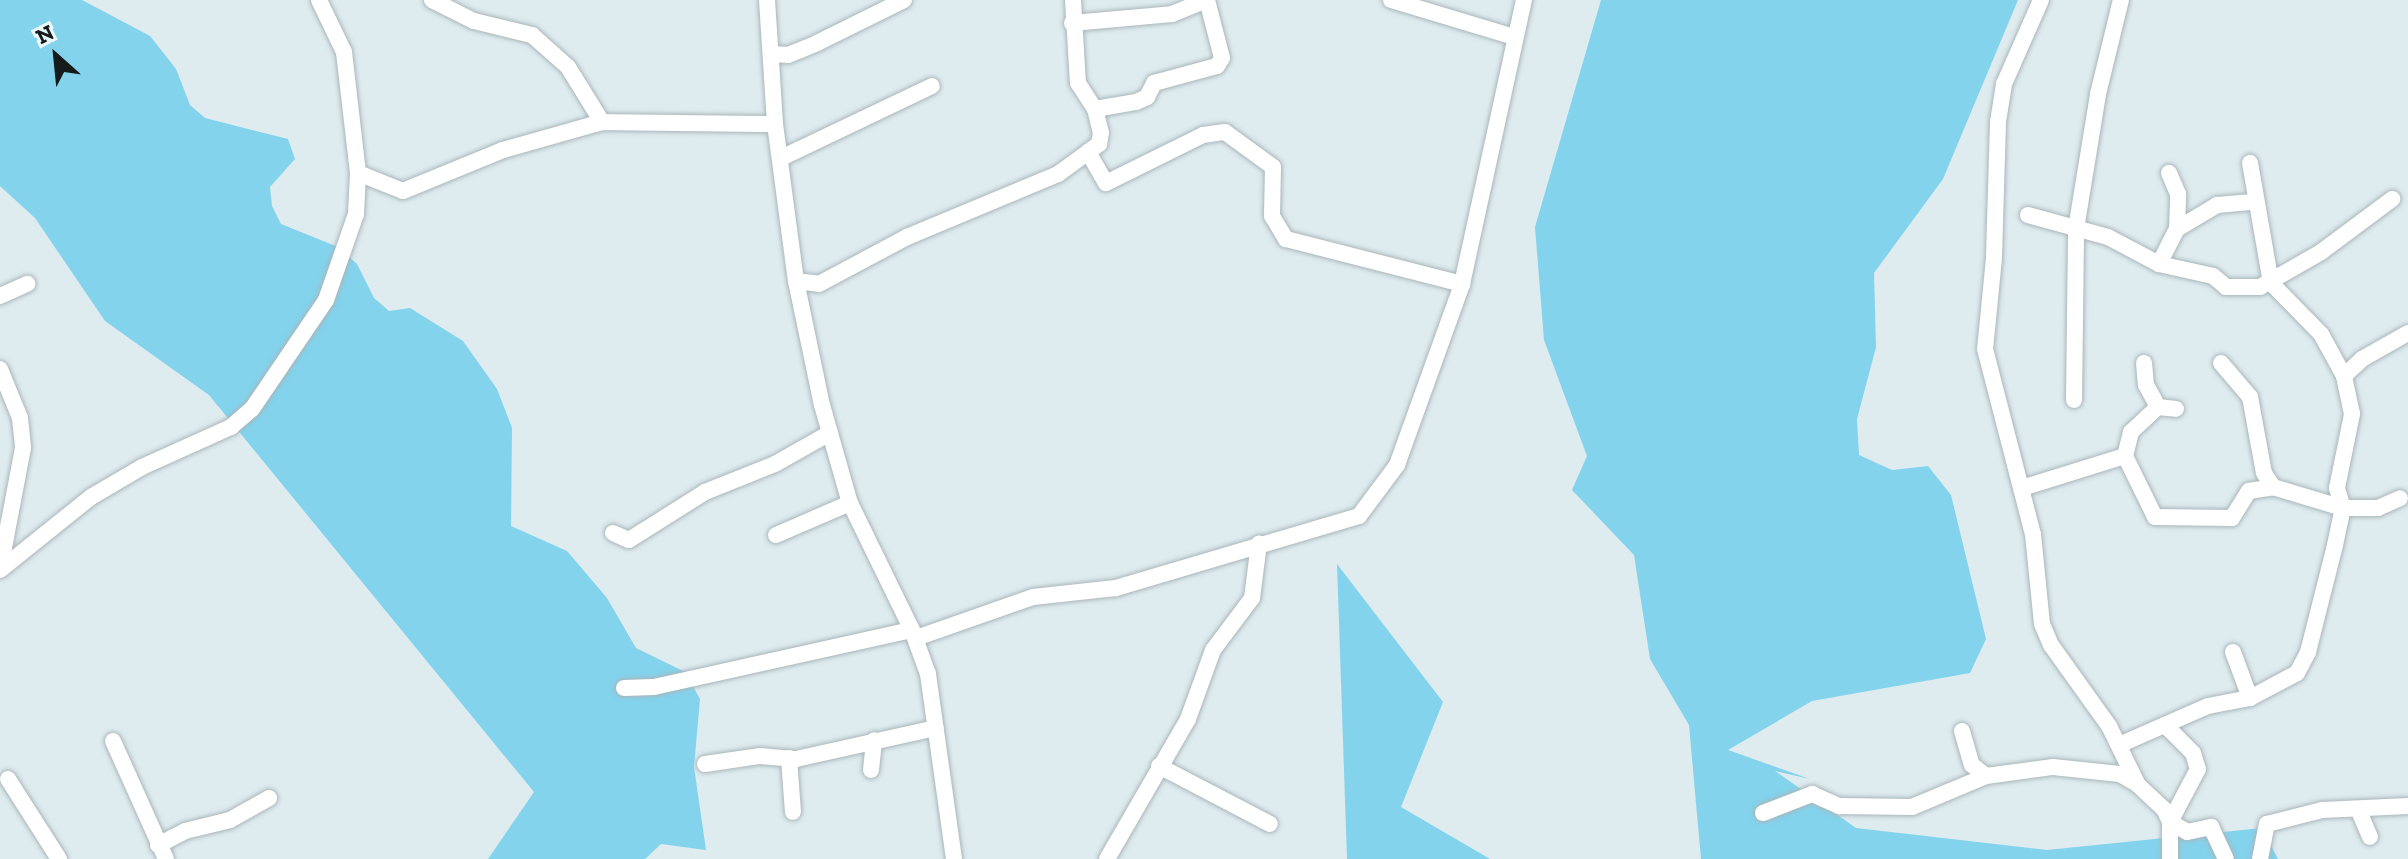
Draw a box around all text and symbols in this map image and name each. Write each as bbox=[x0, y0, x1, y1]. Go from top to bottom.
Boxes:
north arrow bbox=[16, 16, 96, 96]
text: N bbox=[31, 18, 58, 50]

